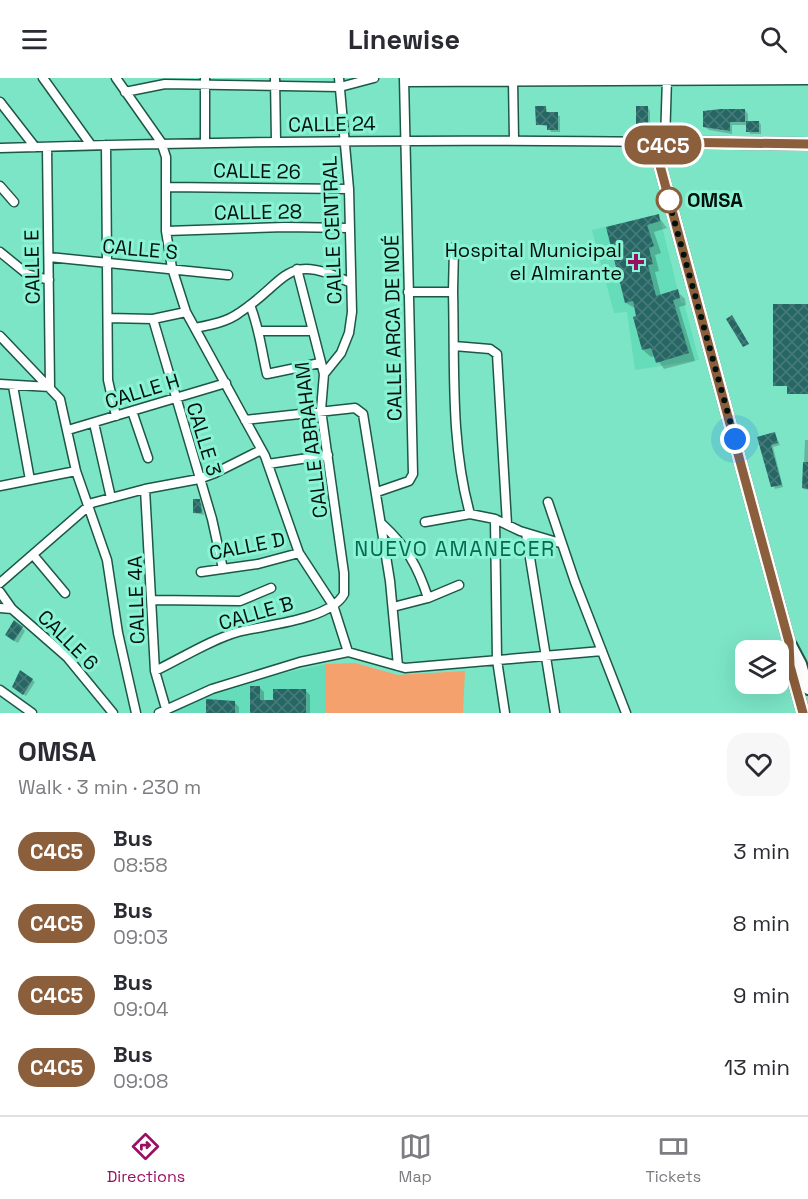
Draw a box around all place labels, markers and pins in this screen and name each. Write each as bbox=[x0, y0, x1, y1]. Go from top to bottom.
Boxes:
marker: OMSA bbox=[656, 187, 682, 213]
place label: OMSA bbox=[687, 187, 743, 213]
place label: Hospital Municipal el Almirante bbox=[445, 237, 622, 286]
marker: Hospital Municipal el Almirante bbox=[627, 253, 645, 271]

